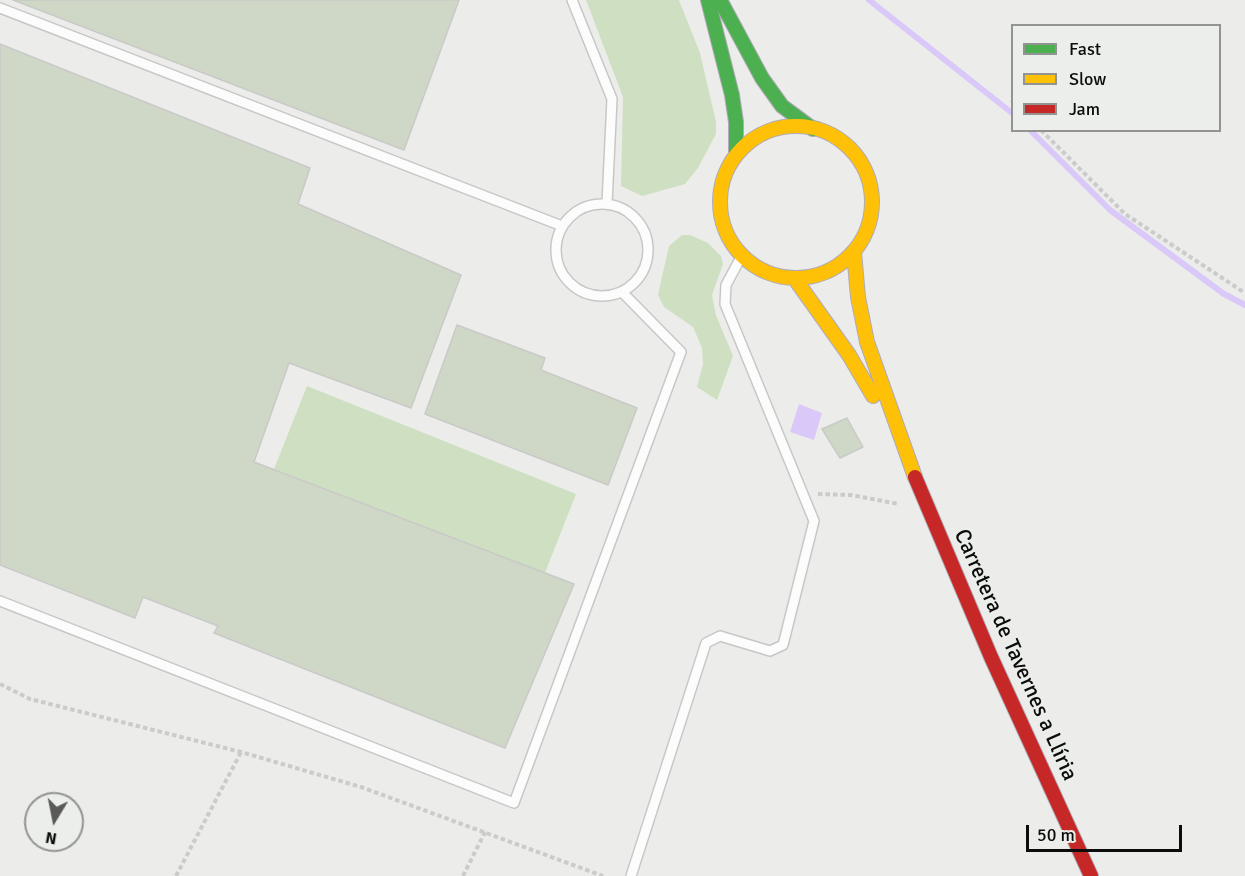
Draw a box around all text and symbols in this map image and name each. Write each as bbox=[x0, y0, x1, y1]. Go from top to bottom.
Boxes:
legend bbox=[1011, 24, 1221, 132]
text: Fast bbox=[1069, 38, 1101, 60]
text: Slow bbox=[1069, 68, 1106, 90]
text: Jam bbox=[1069, 98, 1100, 120]
street label: Carretera de Tavernes a Llíria bbox=[948, 525, 1082, 785]
north arrow bbox=[24, 792, 84, 852]
scale bar bbox=[1029, 813, 1185, 851]
text: 50 m bbox=[1037, 824, 1075, 846]
text: N bbox=[44, 827, 58, 849]

